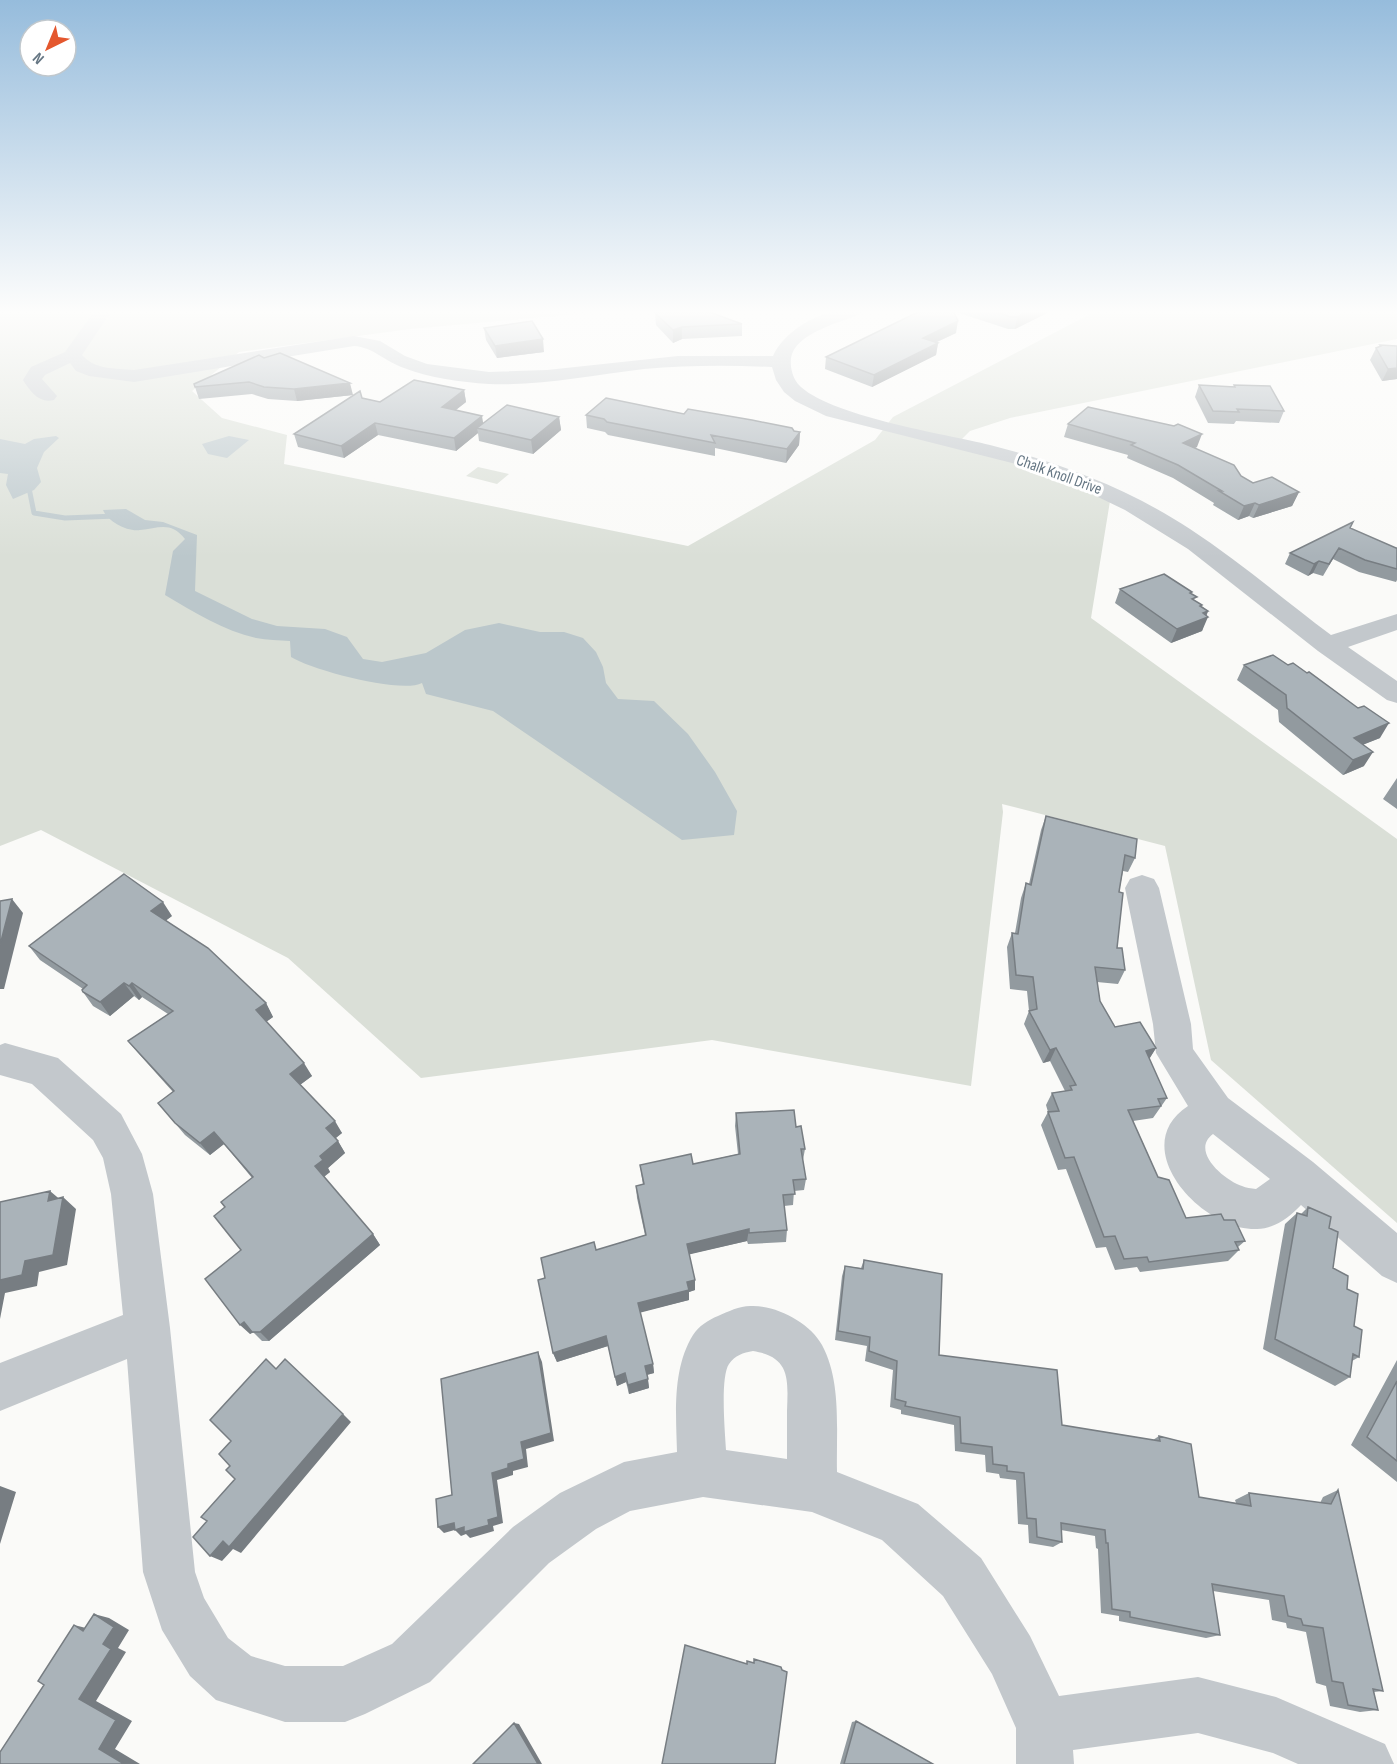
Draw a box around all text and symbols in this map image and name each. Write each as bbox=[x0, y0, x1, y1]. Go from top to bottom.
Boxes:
north arrow bbox=[18, 18, 78, 78]
text: N bbox=[29, 48, 48, 68]
street label: Chalk Knoll Drive bbox=[1014, 451, 1104, 499]

